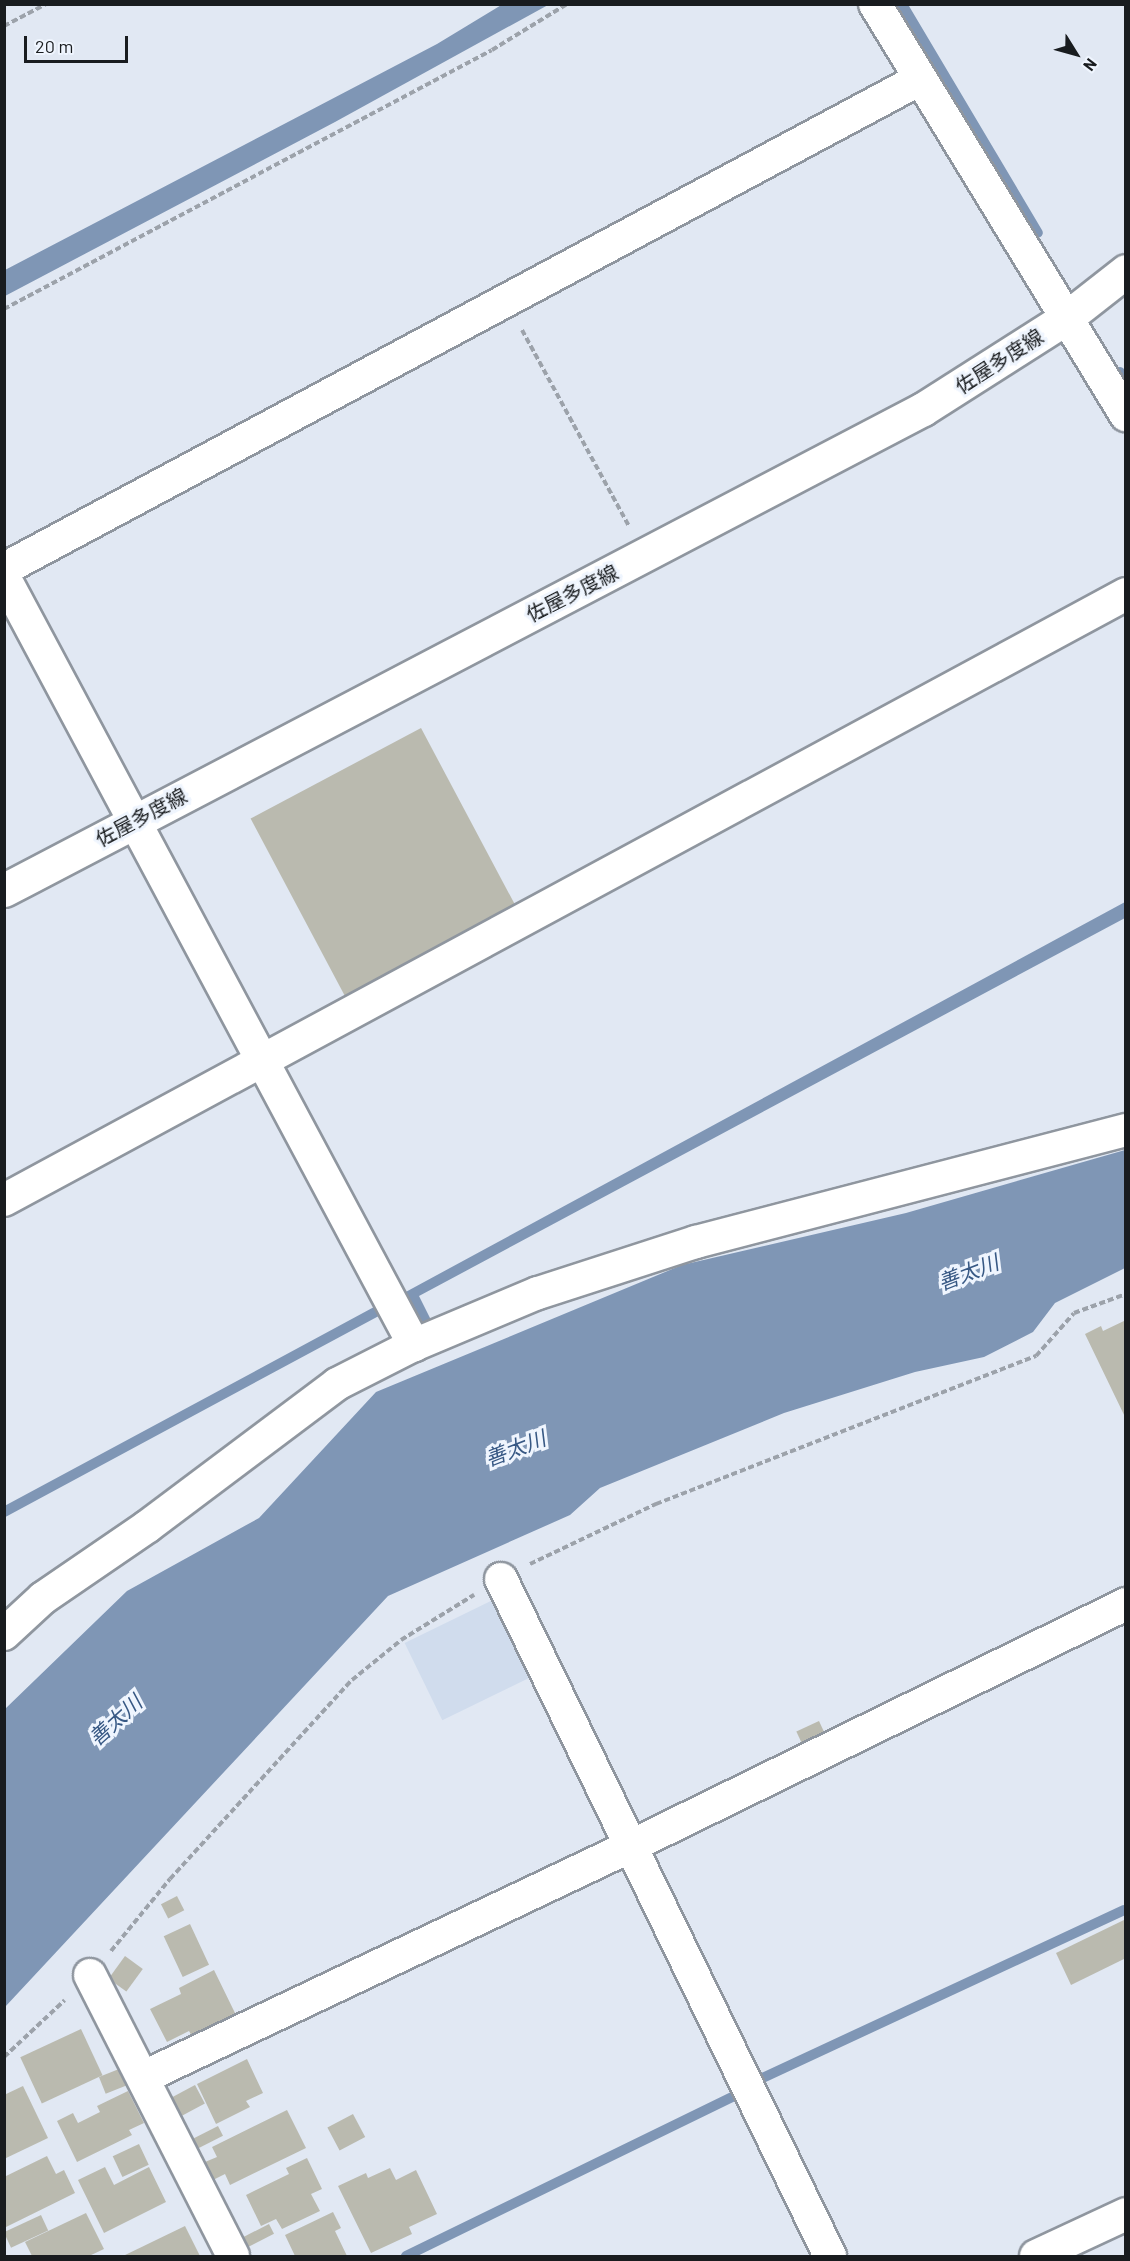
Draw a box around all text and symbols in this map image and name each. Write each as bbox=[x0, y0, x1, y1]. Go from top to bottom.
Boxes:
scale bar bbox=[27, 24, 130, 62]
north arrow bbox=[1046, 24, 1106, 84]
text: 20 m bbox=[35, 35, 73, 57]
text: N bbox=[1080, 55, 1102, 75]
street label: 佐屋多度線 bbox=[951, 324, 1047, 398]
street label: 佐屋多度線 bbox=[522, 560, 622, 626]
street label: 佐屋多度線 bbox=[91, 783, 191, 851]
water label: 善太川 bbox=[934, 1249, 1002, 1295]
water label: 善太川 bbox=[481, 1425, 549, 1471]
water label: 善太川 bbox=[83, 1690, 147, 1750]

